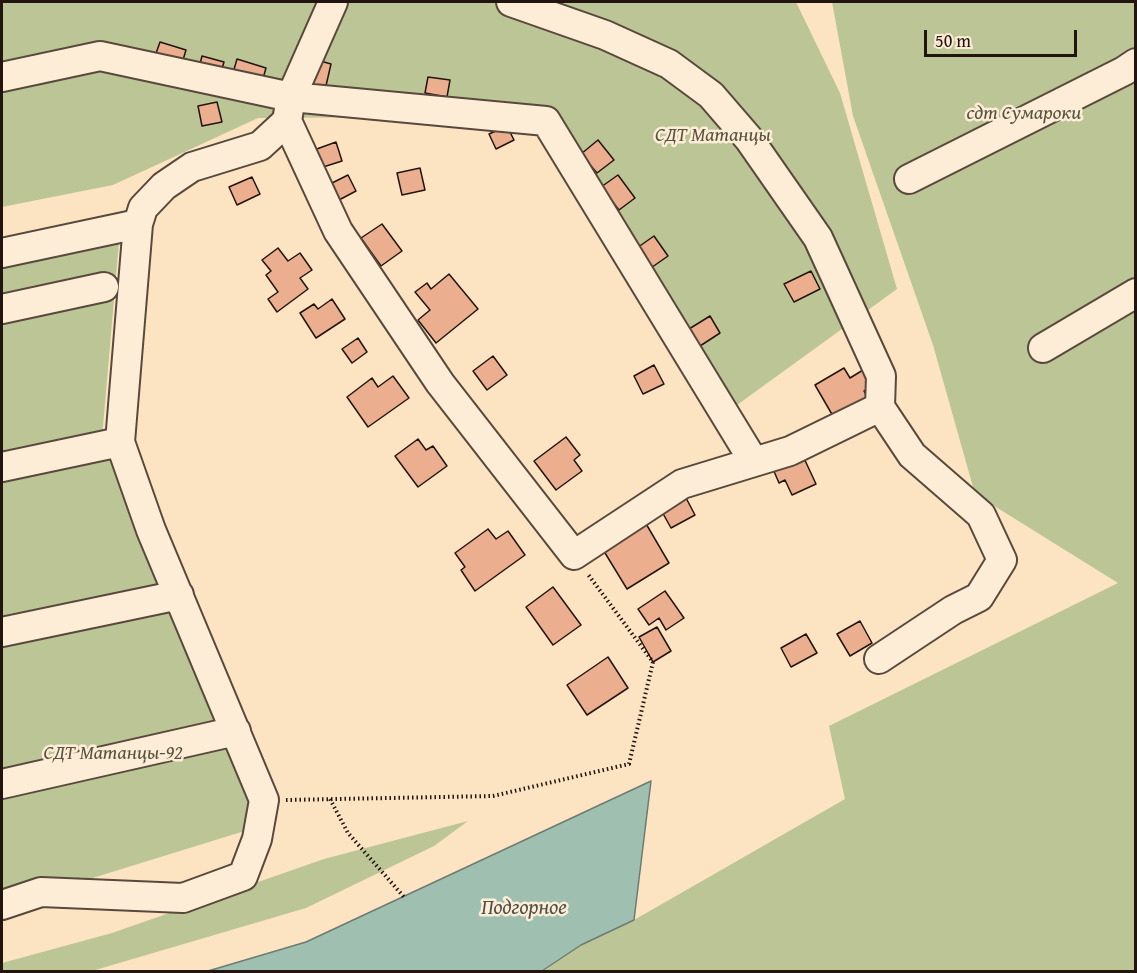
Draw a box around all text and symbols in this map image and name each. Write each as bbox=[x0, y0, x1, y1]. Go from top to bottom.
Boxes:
scale bar bbox=[927, 18, 1080, 56]
text: 50 m bbox=[935, 27, 971, 54]
park label: сдт Сумароки bbox=[966, 102, 1082, 126]
park label: СДТ Матанцы bbox=[655, 124, 771, 148]
park label: СДТ Матанцы-92 bbox=[43, 742, 183, 766]
water label: Подгорное bbox=[481, 896, 567, 922]

